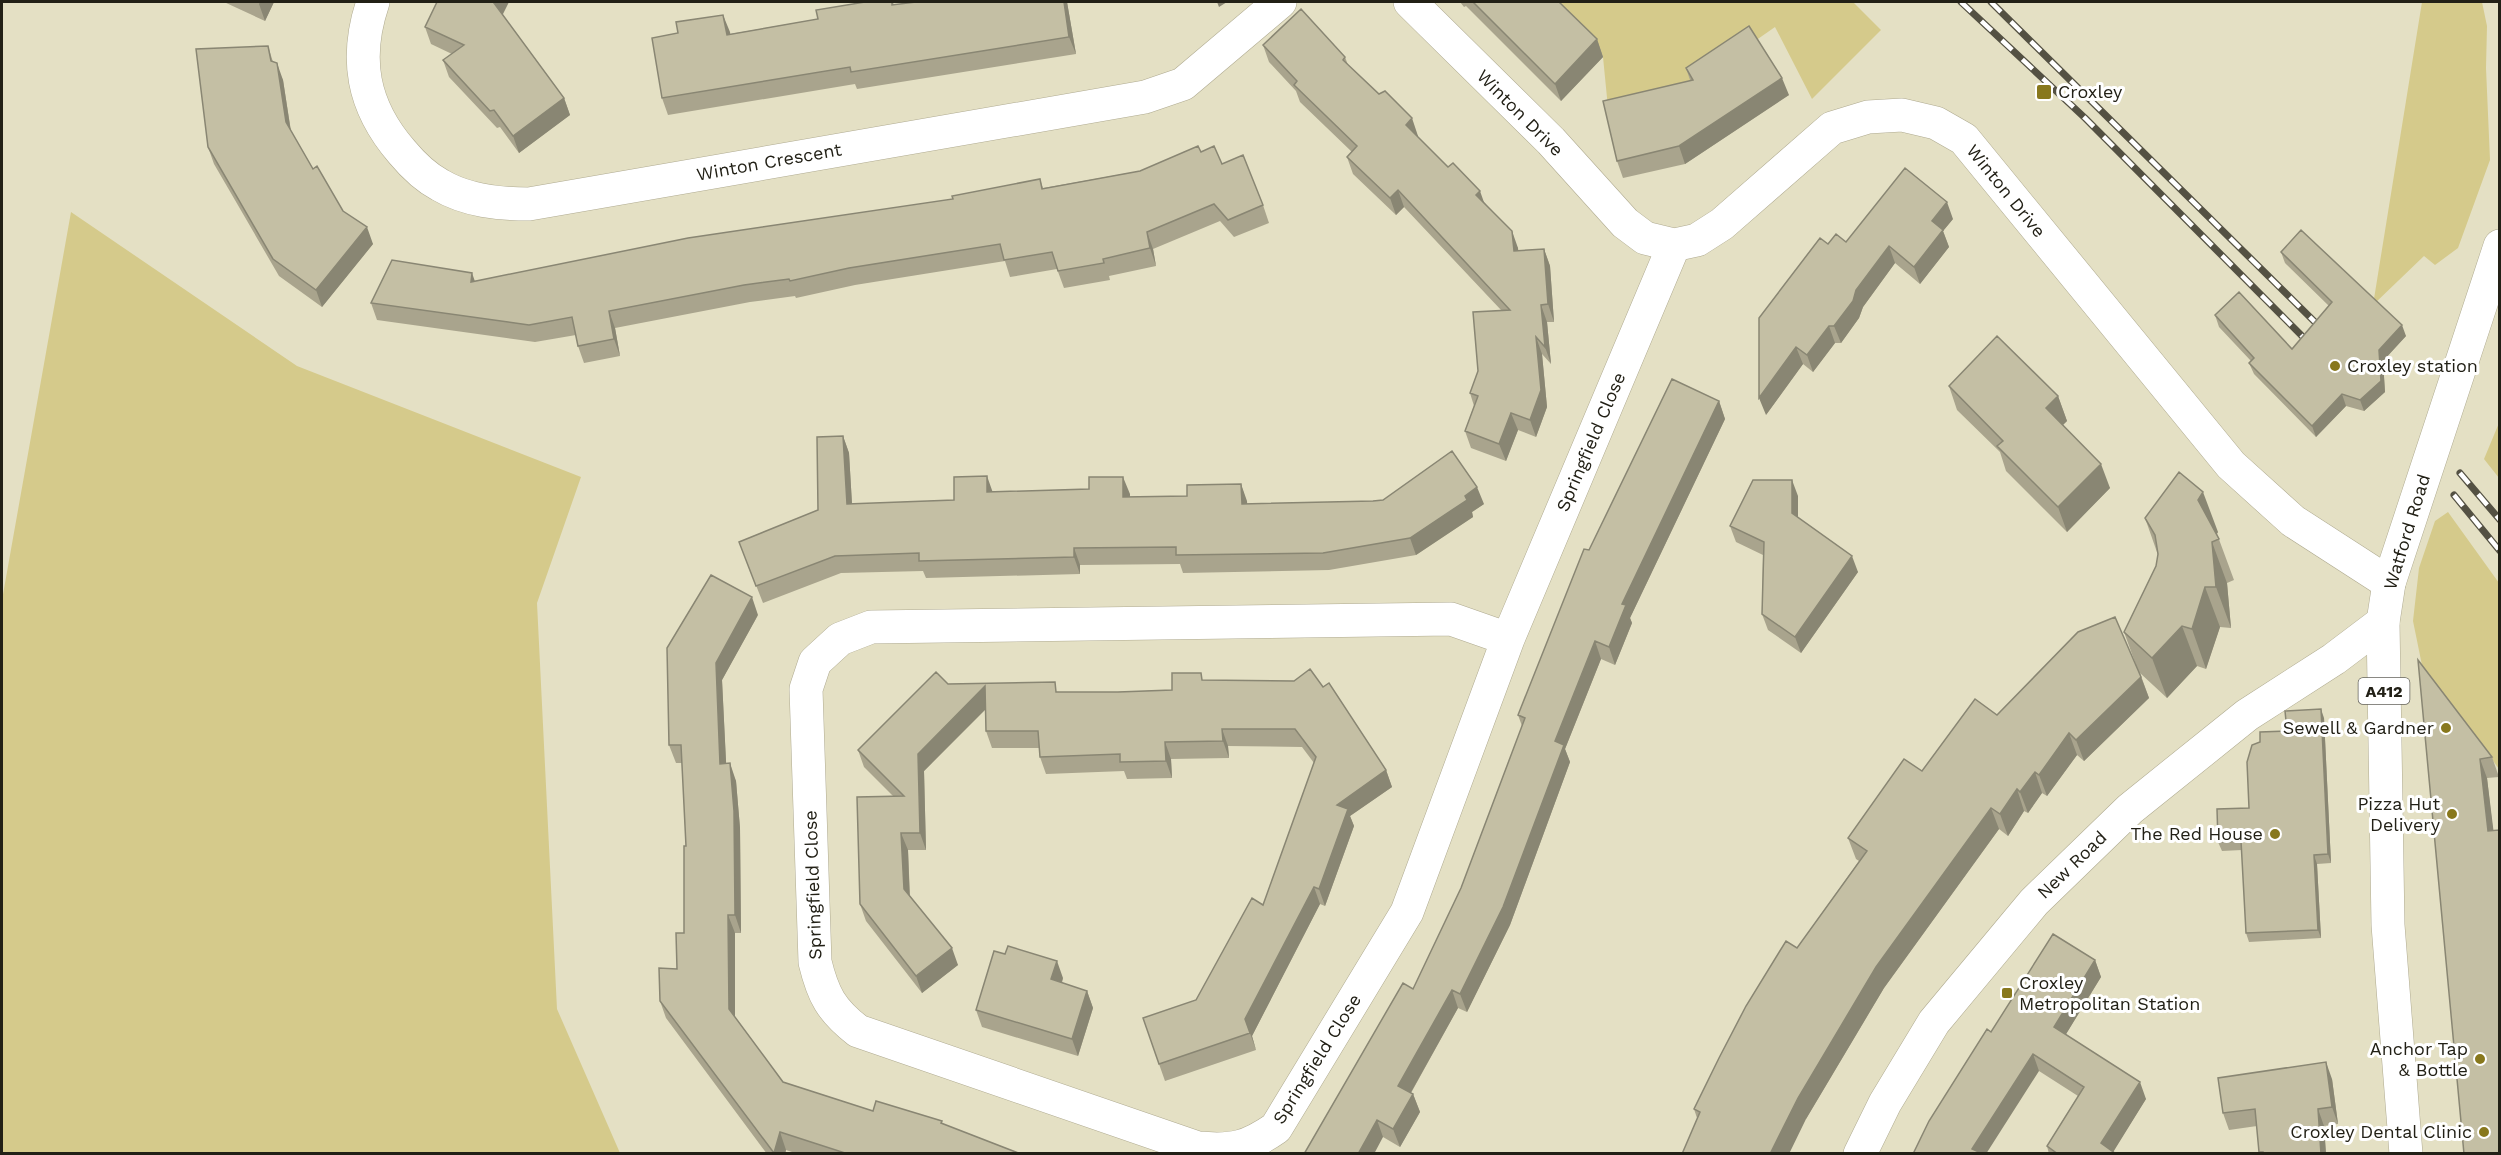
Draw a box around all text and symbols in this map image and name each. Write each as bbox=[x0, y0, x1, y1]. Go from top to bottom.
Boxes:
street label: Winton Drive bbox=[1473, 65, 1568, 160]
place label: Croxley bbox=[2058, 81, 2123, 102]
marker: Croxley bbox=[2035, 83, 2053, 101]
street label: Winton Crescent bbox=[695, 138, 844, 185]
street label: Winton Drive bbox=[1963, 140, 2050, 241]
place label: Croxley station bbox=[2347, 355, 2478, 376]
marker: Croxley station bbox=[2328, 359, 2342, 373]
street label: Springfield Close bbox=[1552, 369, 1629, 515]
street label: Watford Road bbox=[2379, 472, 2434, 592]
road number: A412 bbox=[2358, 678, 2410, 704]
place label: Sewell & Gardner bbox=[2283, 717, 2434, 738]
marker: Sewell & Gardner bbox=[2439, 721, 2453, 735]
place label: Pizza Hut Delivery bbox=[2357, 793, 2441, 835]
marker: Pizza Hut Delivery bbox=[2445, 807, 2459, 821]
street label: Springfield Close bbox=[799, 810, 826, 960]
place label: The Red House bbox=[2131, 823, 2263, 844]
street label: New Road bbox=[2033, 827, 2111, 903]
marker: The Red House bbox=[2268, 827, 2282, 841]
place label: Croxley Metropolitan Station bbox=[2019, 972, 2200, 1014]
marker: Croxley Metropolitan Station bbox=[2000, 986, 2014, 1000]
street label: Springfield Close bbox=[1268, 990, 1365, 1128]
place label: Anchor Tap & Bottle bbox=[2370, 1038, 2468, 1080]
marker: Anchor Tap & Bottle bbox=[2473, 1052, 2487, 1066]
place label: Croxley Dental Clinic bbox=[2290, 1121, 2472, 1142]
marker: Croxley Dental Clinic bbox=[2477, 1125, 2491, 1139]

